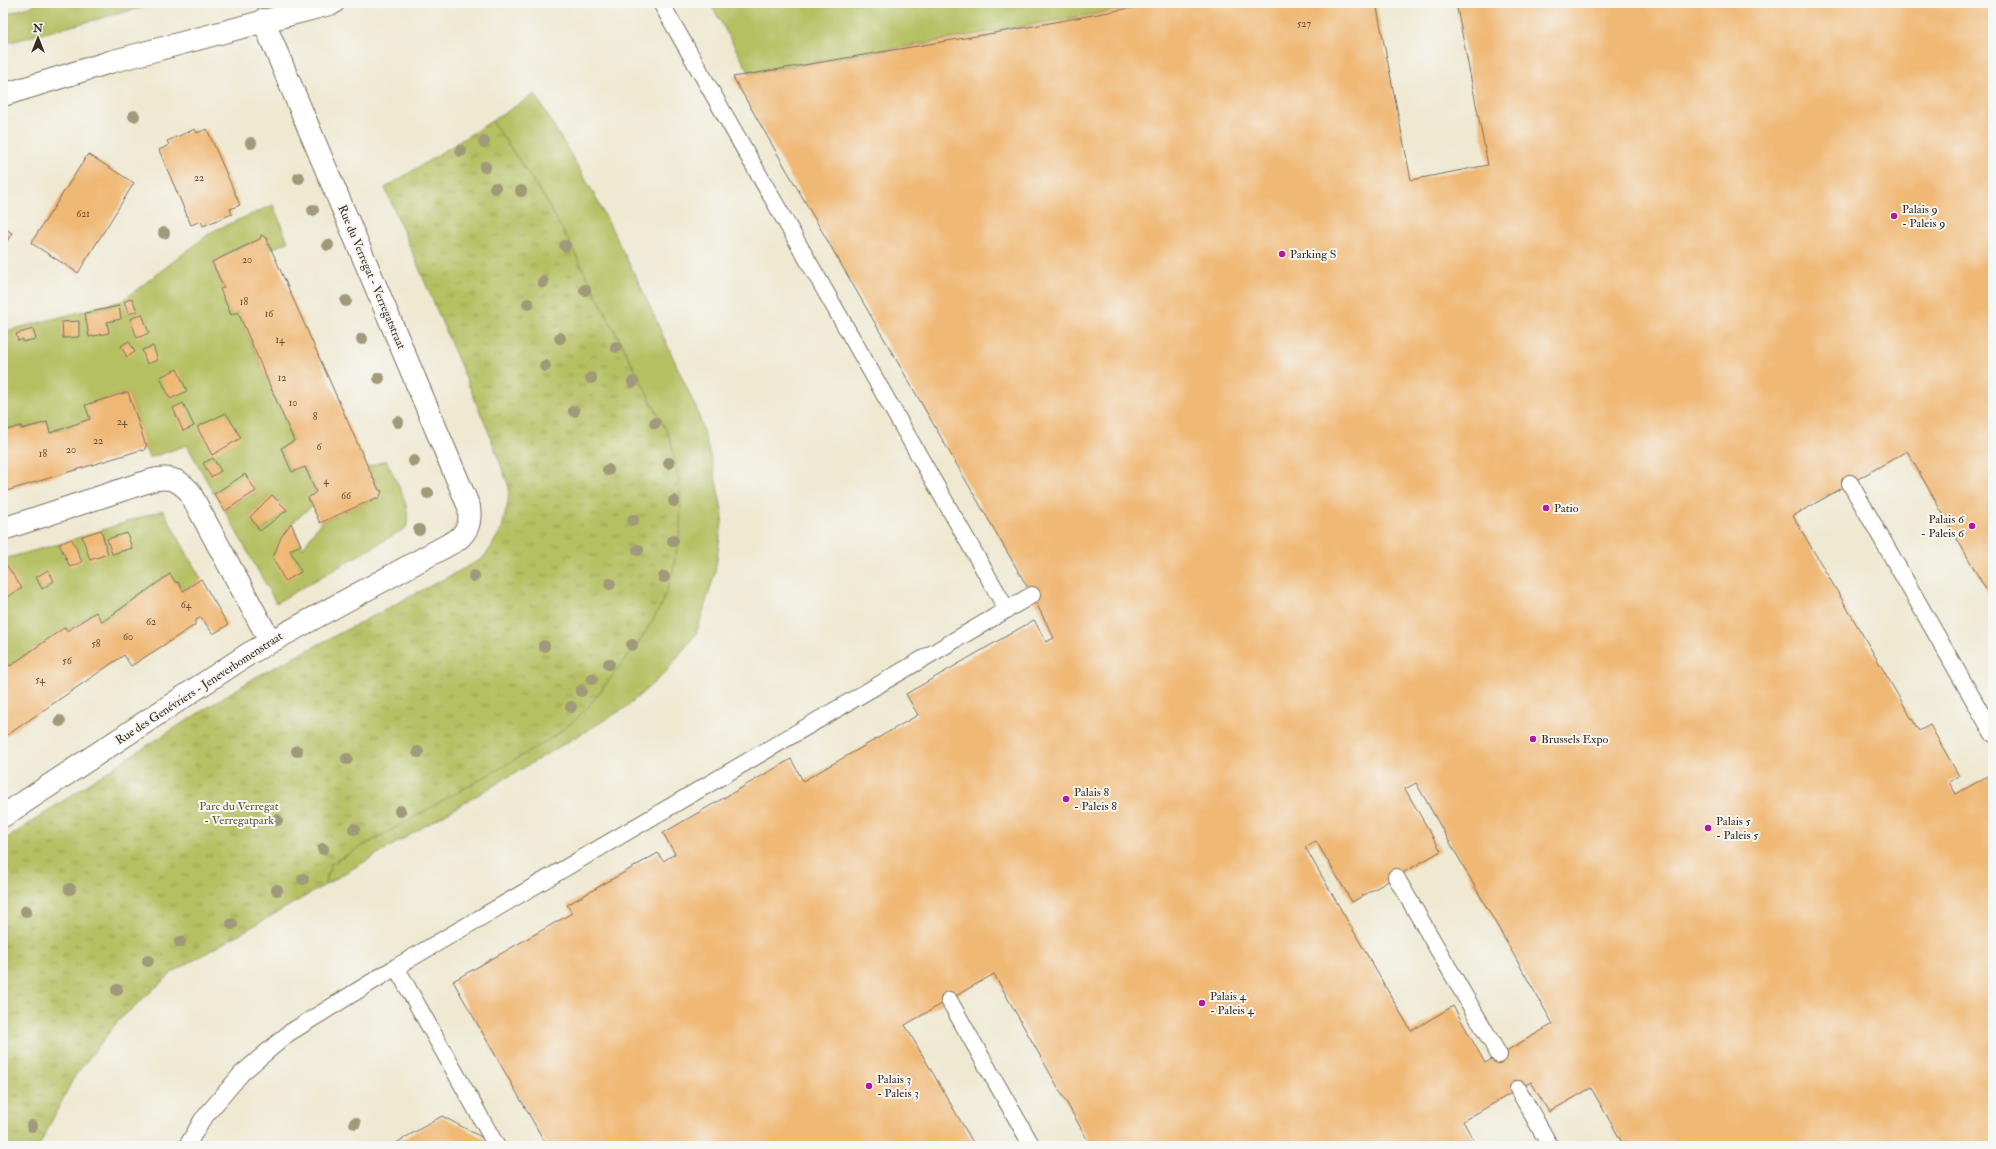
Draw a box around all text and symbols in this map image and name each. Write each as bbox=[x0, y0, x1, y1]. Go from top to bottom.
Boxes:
north arrow bbox=[18, 18, 58, 58]
house number: 527 bbox=[1297, 18, 1311, 30]
text: N bbox=[32, 22, 44, 35]
house number: 22 bbox=[194, 172, 204, 184]
place label: Palais 9 - Paleis 9 bbox=[1902, 202, 1945, 231]
street label: Rue du Verregat - Verregatstraat bbox=[334, 203, 409, 352]
house number: 621 bbox=[76, 208, 90, 220]
marker: Palais 9 - Paleis 9 bbox=[1889, 211, 1899, 221]
place label: Parking S bbox=[1290, 247, 1336, 262]
marker: Parking S bbox=[1277, 249, 1287, 259]
house number: 20 bbox=[242, 254, 252, 266]
house number: 18 bbox=[240, 296, 248, 308]
house number: 16 bbox=[265, 308, 274, 320]
house number: 14 bbox=[276, 334, 285, 346]
house number: 12 bbox=[278, 372, 286, 384]
house number: 10 bbox=[289, 397, 297, 409]
house number: 8 bbox=[313, 411, 318, 423]
house number: 24 bbox=[117, 416, 128, 428]
house number: 22 bbox=[93, 435, 103, 447]
house number: 6 bbox=[316, 441, 322, 453]
house number: 20 bbox=[66, 444, 76, 456]
house number: 18 bbox=[39, 448, 47, 460]
house number: 4 bbox=[323, 475, 329, 487]
house number: 66 bbox=[341, 490, 352, 502]
place label: Patio bbox=[1554, 501, 1579, 516]
marker: Patio bbox=[1541, 503, 1551, 513]
place label: Palais 6 - Paleis 6 bbox=[1921, 512, 1965, 541]
marker: Palais 6 - Paleis 6 bbox=[1967, 521, 1977, 531]
house number: 64 bbox=[181, 599, 192, 611]
house number: 62 bbox=[146, 616, 156, 628]
street label: Rue des Genévriers - Jeneverbomenstraat bbox=[113, 629, 286, 748]
house number: 60 bbox=[123, 631, 133, 643]
house number: 58 bbox=[91, 638, 101, 650]
house number: 56 bbox=[62, 655, 73, 667]
house number: 54 bbox=[35, 674, 45, 686]
place label: Brussels Expo bbox=[1541, 732, 1608, 747]
marker: Brussels Expo bbox=[1528, 734, 1538, 744]
place label: Palais 8 - Paleis 8 bbox=[1074, 785, 1117, 814]
marker: Palais 8 - Paleis 8 bbox=[1061, 794, 1071, 804]
park label: Parc du Verregat - Verregatpark bbox=[199, 799, 279, 828]
place label: Palais 5 - Paleis 5 bbox=[1716, 814, 1759, 843]
marker: Palais 5 - Paleis 5 bbox=[1703, 823, 1713, 833]
place label: Palais 4 - Paleis 4 bbox=[1210, 989, 1254, 1018]
marker: Palais 4 - Paleis 4 bbox=[1197, 998, 1207, 1008]
place label: Palais 3 - Paleis 3 bbox=[877, 1072, 919, 1101]
marker: Palais 3 - Paleis 3 bbox=[864, 1081, 874, 1091]

